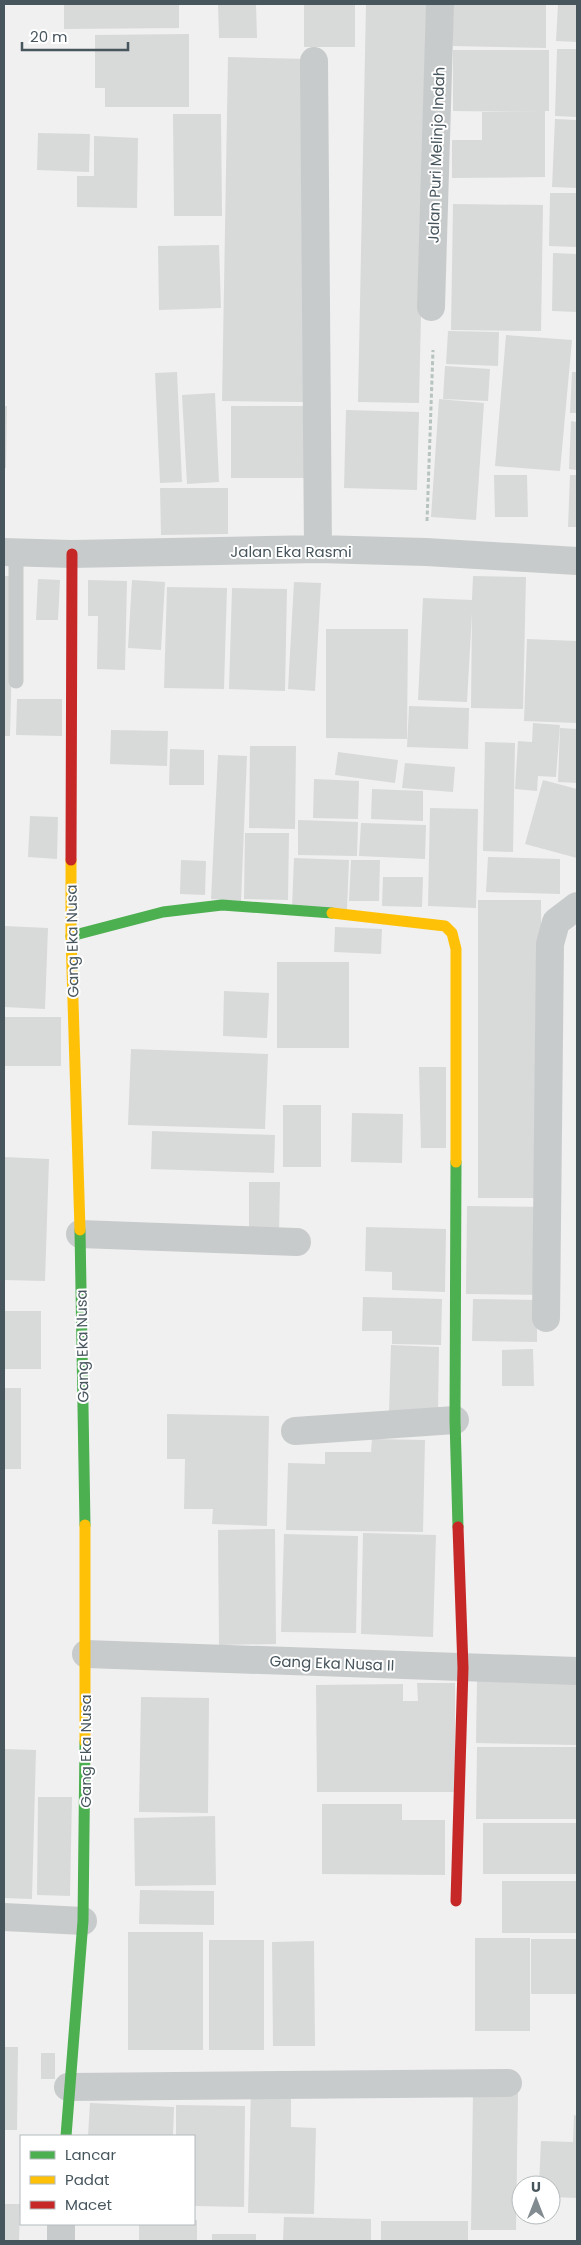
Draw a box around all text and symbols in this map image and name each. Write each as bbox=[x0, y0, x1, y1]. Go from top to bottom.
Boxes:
scale bar bbox=[22, 20, 129, 52]
text: 20 m bbox=[30, 26, 68, 47]
street label: Jalan Puri Melinjo Indah bbox=[422, 66, 450, 244]
street label: Jalan Eka Rasmi bbox=[230, 541, 352, 562]
street label: Gang Eka Nusa bbox=[61, 884, 83, 998]
street label: Gang Eka Nusa bbox=[71, 1289, 93, 1403]
street label: Gang Eka Nusa II bbox=[269, 1650, 395, 1676]
street label: Gang Eka Nusa bbox=[75, 1694, 96, 1808]
legend bbox=[20, 2135, 195, 2225]
text: Lancar bbox=[65, 2144, 116, 2165]
text: Padat bbox=[65, 2169, 110, 2190]
north arrow bbox=[511, 2175, 561, 2225]
text: U bbox=[531, 2177, 541, 2197]
text: Macet bbox=[65, 2194, 112, 2215]

